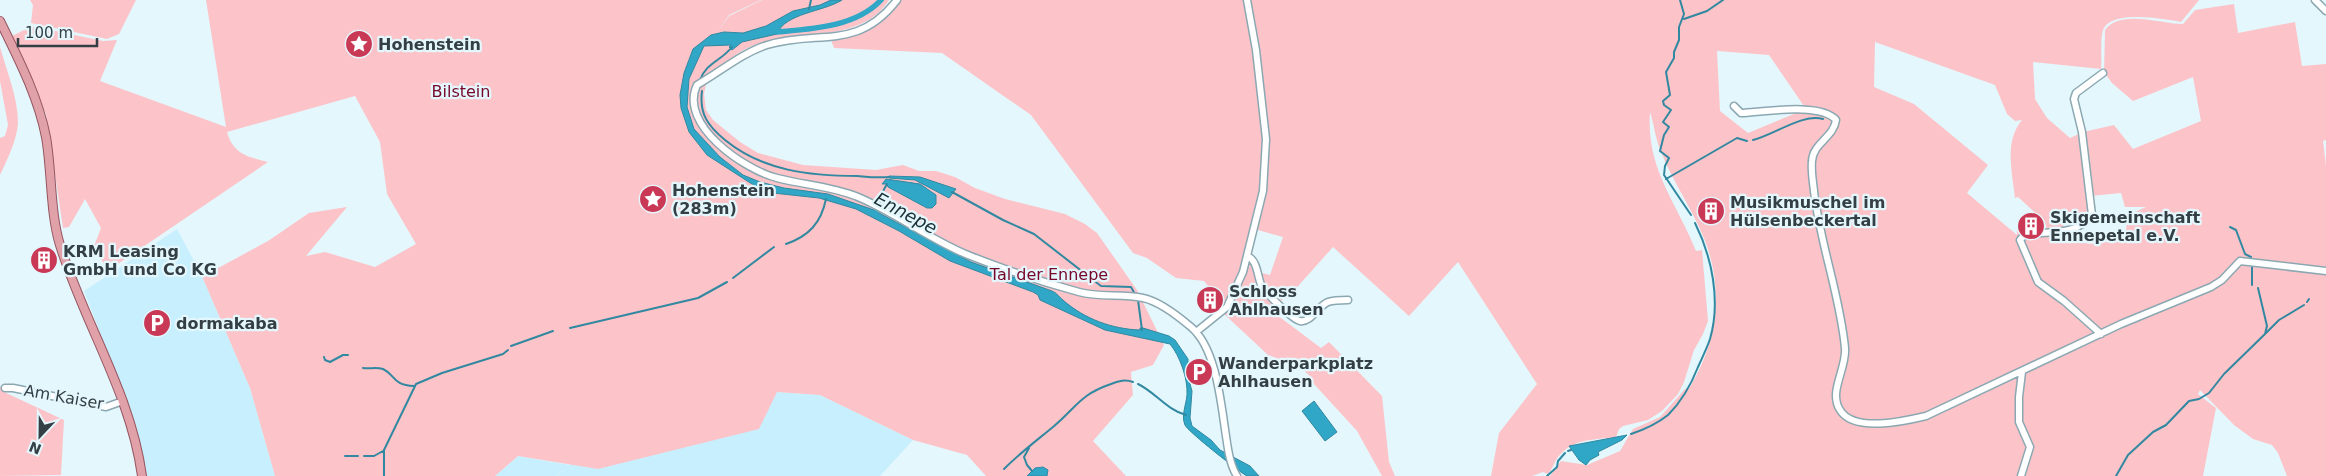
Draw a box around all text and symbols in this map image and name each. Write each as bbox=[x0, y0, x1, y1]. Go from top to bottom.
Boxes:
scale bar bbox=[18, 15, 96, 47]
text: 100 m bbox=[25, 24, 73, 42]
place icon: Hohenstein bbox=[344, 29, 374, 59]
place label: Hohenstein bbox=[378, 35, 481, 54]
park label: Bilstein bbox=[432, 82, 490, 101]
place label: Hohenstein (283m) bbox=[672, 181, 775, 218]
place icon: Hohenstein (283m) bbox=[638, 184, 668, 214]
water label: Ennepe bbox=[871, 188, 941, 238]
place label: Musikmuschel im Hülsenbeckertal bbox=[1730, 193, 1885, 230]
building icon: Musikmuschel im Hülsenbeckertal bbox=[1696, 196, 1726, 226]
place label: Skigemeinschaft Ennepetal e.V. bbox=[2050, 208, 2201, 245]
building icon: Skigemeinschaft Ennepetal e.V. bbox=[2016, 211, 2046, 241]
place label: KRM Leasing GmbH und Co KG bbox=[63, 242, 217, 279]
building icon: KRM Leasing GmbH und Co KG bbox=[29, 245, 59, 275]
park label: Tal der Ennepe bbox=[989, 265, 1108, 284]
place label: Schloss Ahlhausen bbox=[1229, 282, 1324, 319]
building icon: Schloss Ahlhausen bbox=[1195, 285, 1225, 315]
parking icon: dormakaba bbox=[142, 308, 172, 338]
place label: dormakaba bbox=[176, 314, 278, 333]
place label: Wanderparkplatz Ahlhausen bbox=[1218, 354, 1373, 391]
parking icon: Wanderparkplatz Ahlhausen bbox=[1184, 357, 1214, 387]
street label: Am Kaiser bbox=[23, 381, 106, 413]
north arrow bbox=[15, 411, 65, 461]
text: N bbox=[27, 438, 44, 458]

